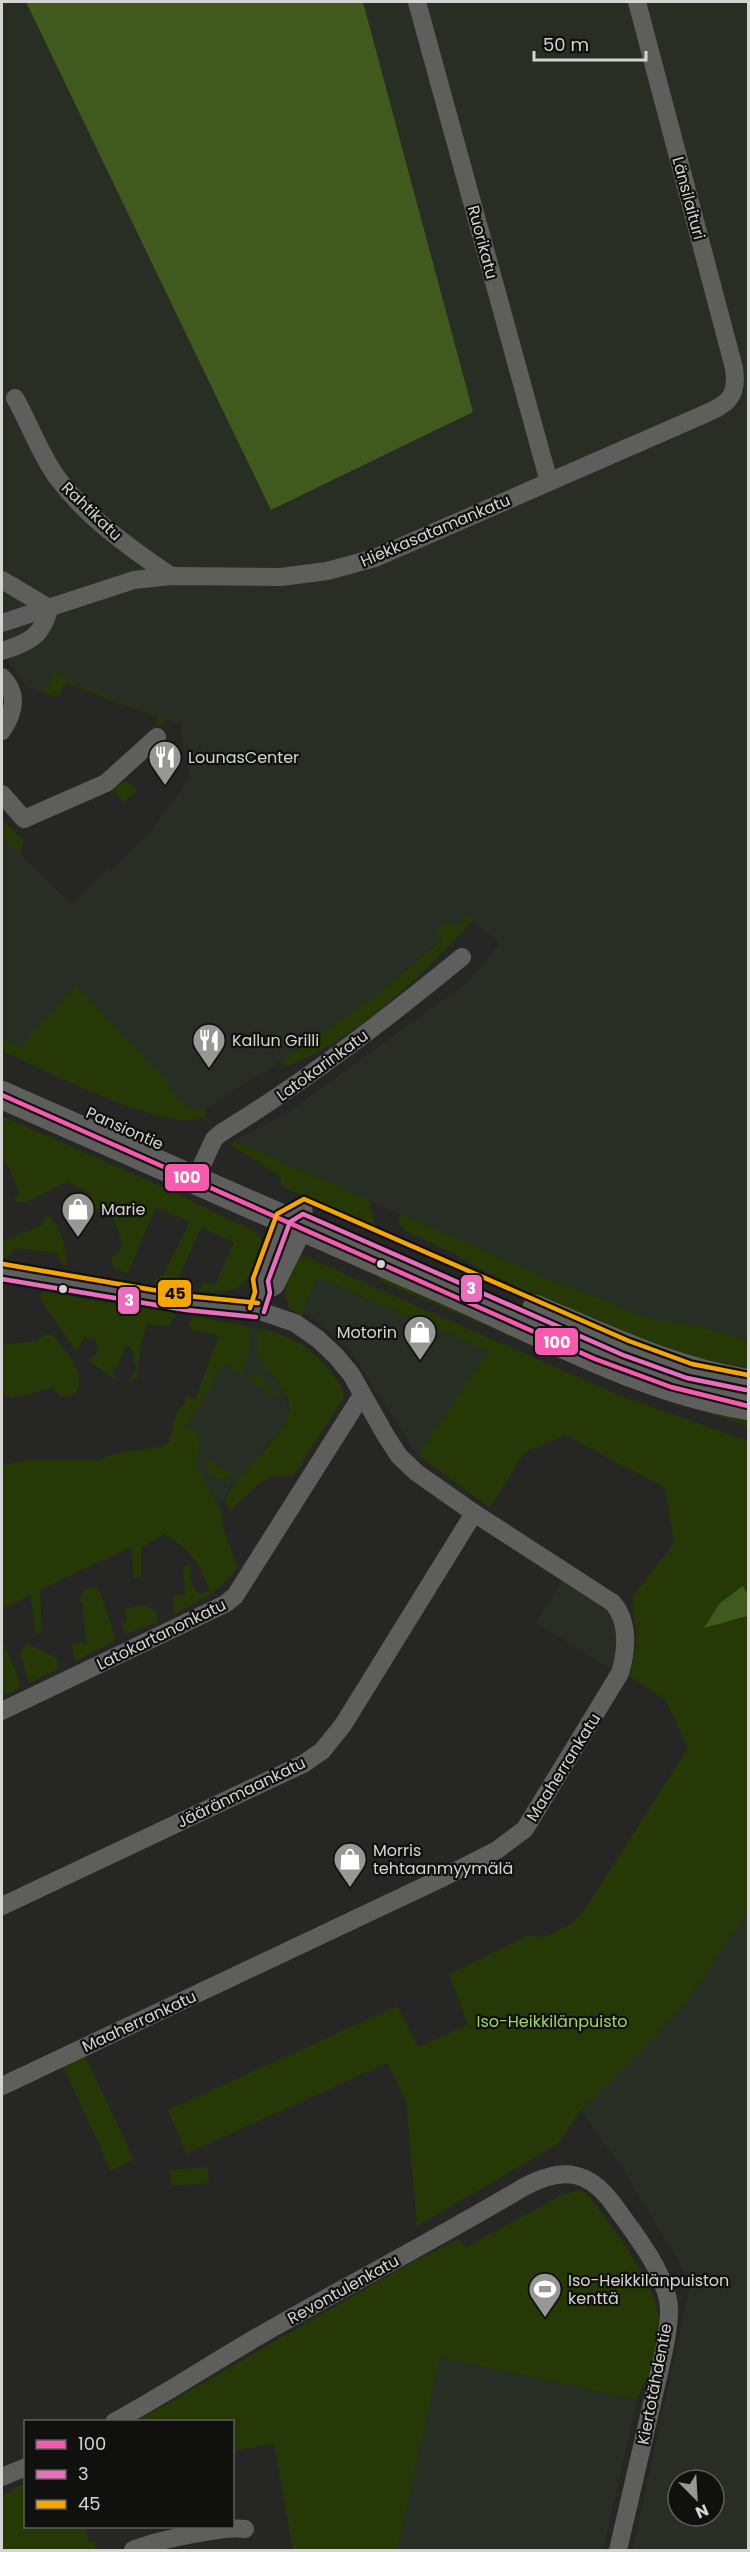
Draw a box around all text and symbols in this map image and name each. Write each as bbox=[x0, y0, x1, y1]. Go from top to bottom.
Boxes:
scale bar bbox=[534, 24, 646, 62]
text: 50 m bbox=[543, 32, 589, 57]
street label: Länsilaituri bbox=[666, 154, 711, 242]
street label: Ruorikatu bbox=[462, 203, 503, 281]
street label: Rahtikatu bbox=[56, 477, 127, 546]
street label: Hiekkasatamankatu bbox=[357, 488, 514, 572]
restaurant icon: LounasCenter bbox=[147, 739, 183, 786]
place label: LounasCenter bbox=[188, 746, 299, 769]
restaurant icon: Kallun Grilli bbox=[191, 1022, 227, 1069]
street label: Latokarinkatu bbox=[272, 1024, 373, 1106]
place label: Kallun Grilli bbox=[232, 1029, 319, 1052]
street label: Pansiontie bbox=[82, 1101, 167, 1156]
line badge: 100 bbox=[164, 1163, 210, 1192]
text: 100 bbox=[174, 1166, 200, 1189]
shop icon: Marie bbox=[60, 1191, 96, 1238]
place label: Marie bbox=[101, 1198, 145, 1221]
unlabelled marker bbox=[375, 1258, 387, 1270]
line badge: 3 bbox=[460, 1274, 483, 1303]
text: 3 bbox=[466, 1277, 476, 1300]
line badge: 45 bbox=[157, 1279, 192, 1308]
text: 45 bbox=[164, 1282, 186, 1305]
unlabelled marker bbox=[57, 1283, 69, 1295]
line badge: 3 bbox=[117, 1286, 140, 1315]
text: 3 bbox=[124, 1289, 134, 1312]
shop icon: Motorin bbox=[402, 1314, 438, 1361]
place label: Motorin bbox=[337, 1321, 397, 1344]
line badge: 100 bbox=[534, 1327, 579, 1356]
text: 100 bbox=[544, 1331, 570, 1354]
street label: Latokartanonkatu bbox=[93, 1593, 230, 1676]
street label: Maaherrankatu bbox=[521, 1709, 606, 1826]
street label: Jääränmaankatu bbox=[173, 1751, 309, 1834]
place label: Morris tehtaanmyymälä bbox=[373, 1839, 513, 1880]
shop icon: Morris tehtaanmyymälä bbox=[332, 1841, 368, 1888]
street label: Maaherrankatu bbox=[78, 1985, 200, 2058]
park label: Iso-Heikkilänpuisto bbox=[476, 2010, 628, 2033]
street label: Revontulenkatu bbox=[283, 2249, 403, 2330]
place label: Iso-Heikkilänpuiston kenttä bbox=[568, 2269, 729, 2310]
sports icon: Iso-Heikkilänpuiston kenttä bbox=[527, 2271, 563, 2318]
street label: Kiertotähdentie bbox=[631, 2321, 678, 2447]
legend bbox=[24, 2420, 234, 2528]
text: 100 bbox=[78, 2431, 106, 2456]
text: 3 bbox=[78, 2461, 89, 2486]
north arrow bbox=[666, 2468, 726, 2528]
text: 45 bbox=[78, 2491, 101, 2516]
text: N bbox=[692, 2498, 712, 2524]

